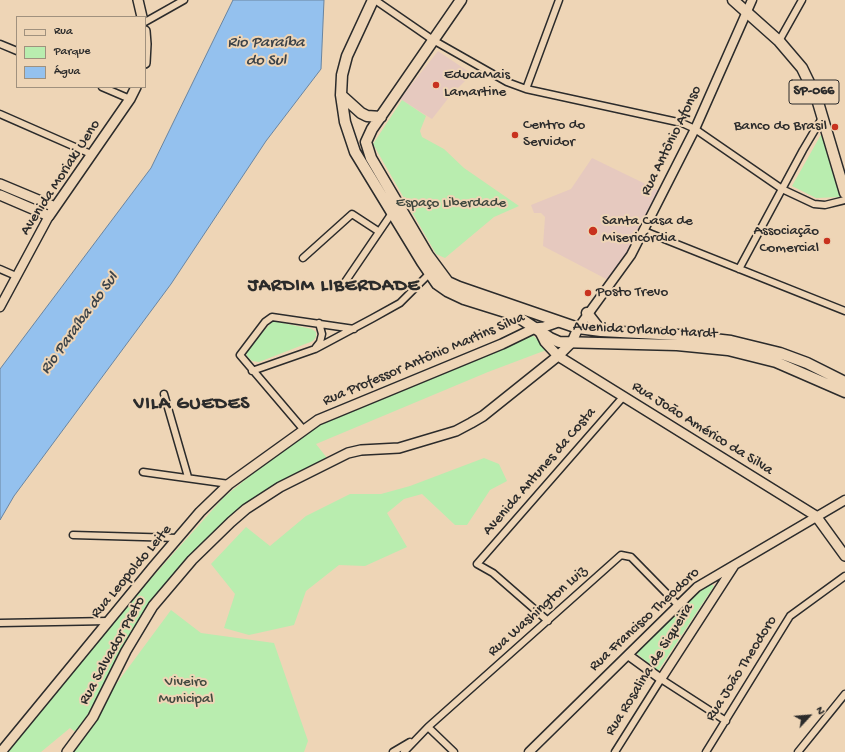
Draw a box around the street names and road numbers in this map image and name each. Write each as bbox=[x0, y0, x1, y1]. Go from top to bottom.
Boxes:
road number: SP-066 bbox=[789, 80, 839, 104]
street label: Rua Antônio Afonso bbox=[638, 83, 706, 199]
street label: Avenida Moriaki Ueno bbox=[17, 117, 105, 239]
street label: Rua Professor Antônio Martins Silva bbox=[320, 309, 528, 411]
street label: Avenida Orlando Hardt bbox=[572, 318, 718, 344]
street label: Rua João Américo da Silva bbox=[628, 378, 776, 480]
street label: Avenida Antunes da Costa bbox=[479, 404, 601, 540]
street label: Rua Leopoldo Leite bbox=[88, 521, 176, 623]
street label: Rua Washington Luiz bbox=[485, 563, 591, 661]
street label: Rua Francisco Theodoro bbox=[586, 564, 704, 676]
street label: Rua Salvador Preto bbox=[76, 594, 150, 708]
street label: Rua Rosalina de Siqueira bbox=[602, 600, 698, 740]
street label: Rua João Theodoro bbox=[702, 613, 782, 725]

